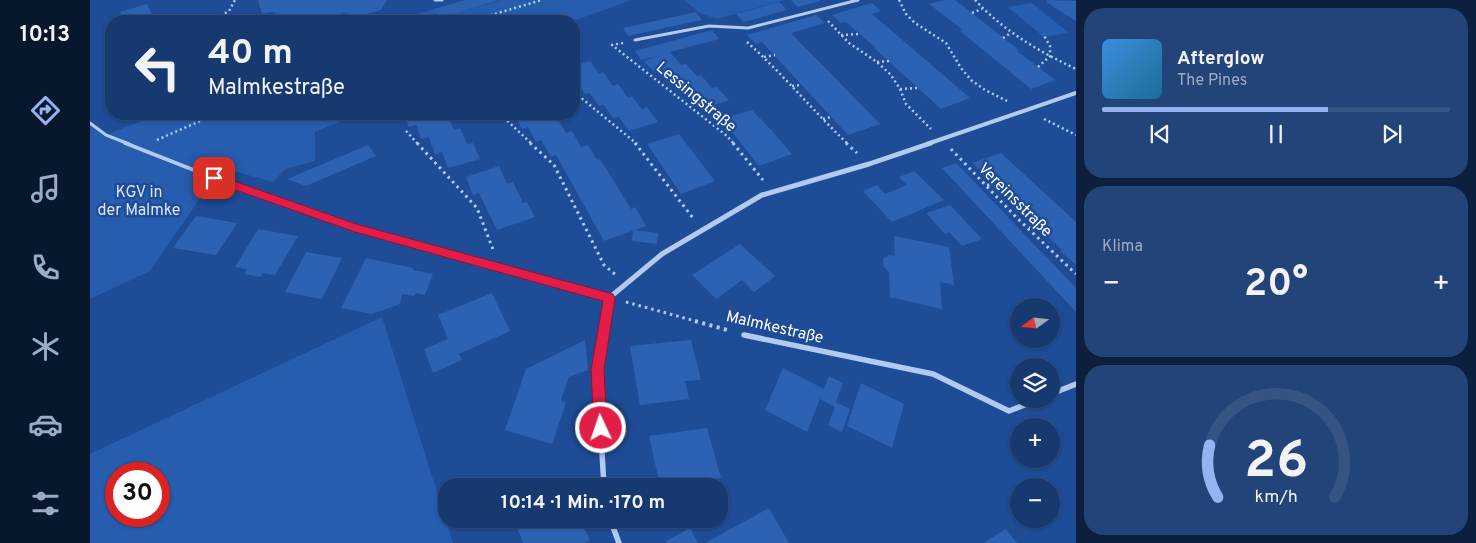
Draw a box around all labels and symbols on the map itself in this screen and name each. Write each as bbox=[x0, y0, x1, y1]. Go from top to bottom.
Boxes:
street label: Lessingstraße bbox=[651, 58, 740, 137]
pin bbox=[193, 157, 235, 199]
street label: Vereinsstraße bbox=[973, 159, 1056, 242]
park label: KGV in der Malmke bbox=[98, 183, 180, 221]
north arrow bbox=[1010, 298, 1060, 348]
street label: Malmkestraße bbox=[724, 307, 825, 349]
position arrow bbox=[574, 401, 626, 453]
speed limit sign: 30 bbox=[105, 462, 170, 527]

